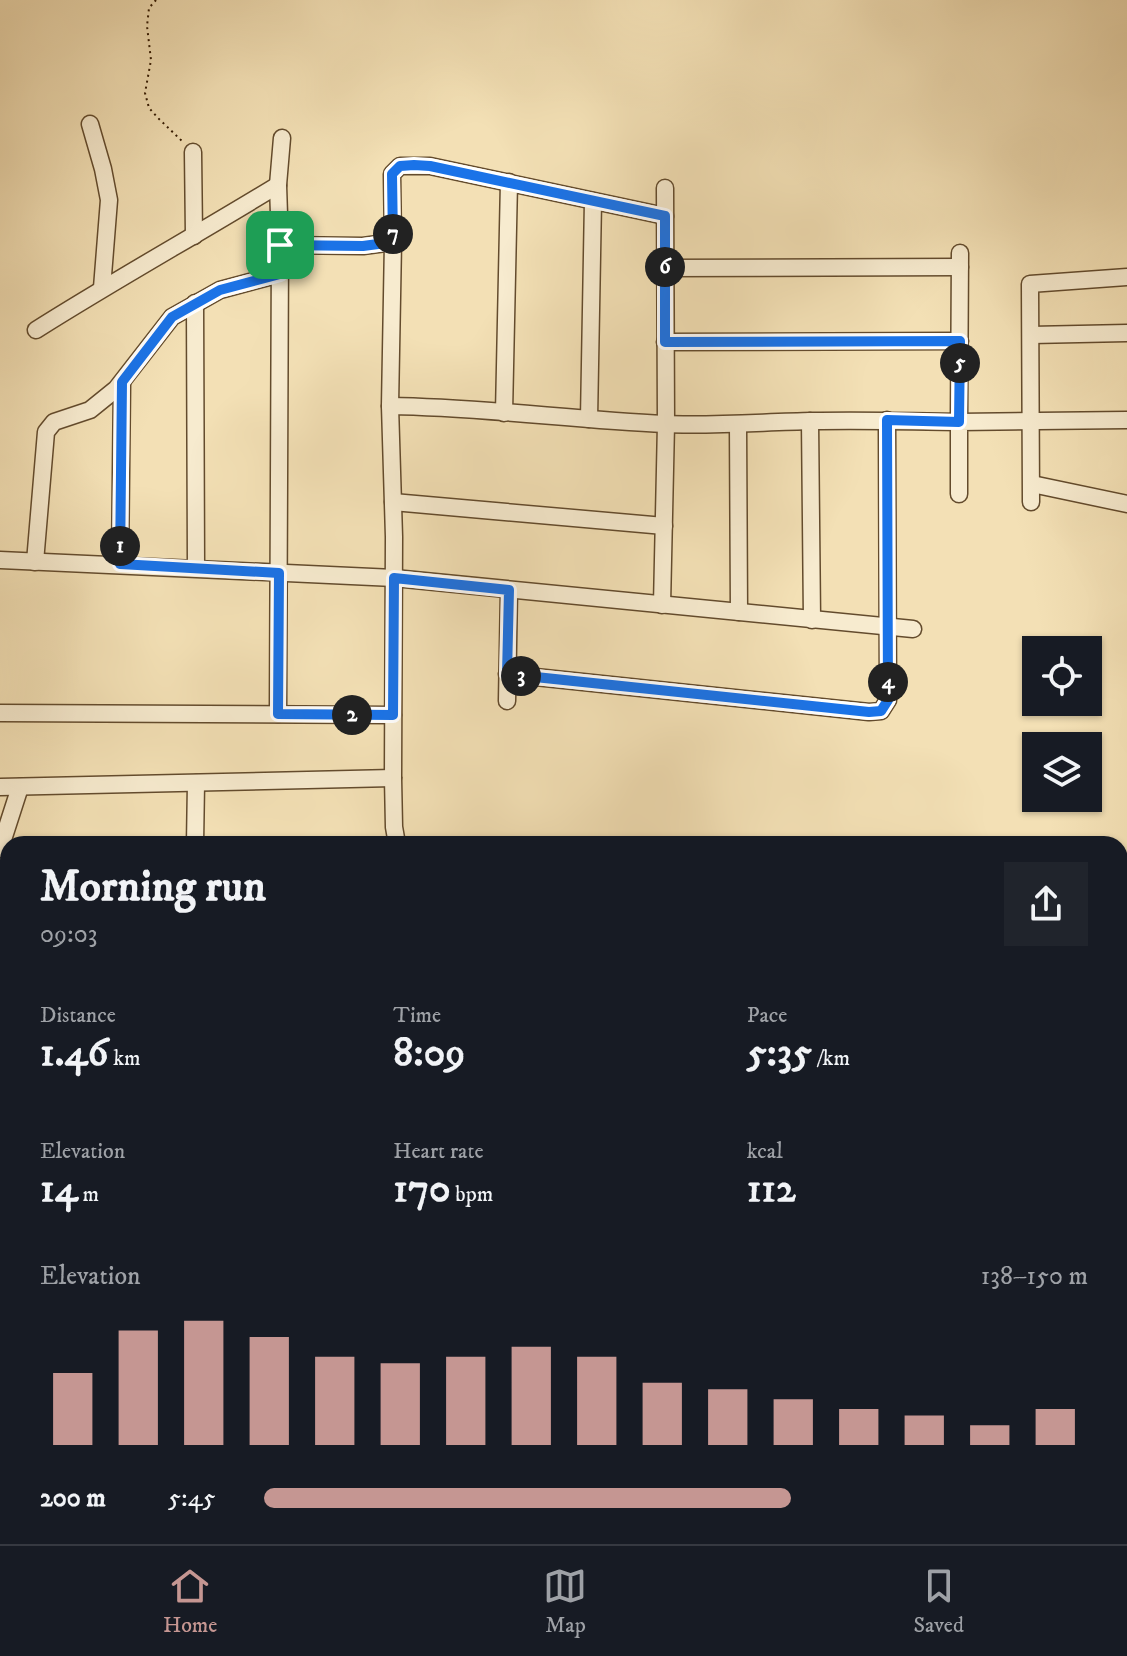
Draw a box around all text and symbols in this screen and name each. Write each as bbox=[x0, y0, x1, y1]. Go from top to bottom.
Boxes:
pin bbox=[246, 211, 314, 279]
pin: 7 bbox=[373, 214, 413, 254]
text: 7 bbox=[387, 220, 399, 247]
icon: arrive bbox=[258, 223, 302, 267]
pin: 6 bbox=[645, 247, 685, 287]
text: 6 bbox=[659, 253, 671, 280]
pin: 5 bbox=[940, 343, 980, 383]
text: 5 bbox=[955, 349, 965, 376]
pin: 1 bbox=[100, 526, 140, 566]
text: 1 bbox=[116, 532, 124, 559]
map controls bbox=[1022, 636, 1102, 812]
button: locate bbox=[1022, 636, 1102, 716]
pin: 3 bbox=[501, 656, 541, 696]
text: 3 bbox=[517, 662, 525, 689]
pin: 4 bbox=[868, 662, 908, 702]
text: 4 bbox=[882, 668, 894, 695]
pin: 2 bbox=[332, 695, 372, 735]
text: 2 bbox=[347, 701, 357, 728]
button: layers bbox=[1022, 732, 1102, 812]
text: Morning run bbox=[40, 860, 266, 915]
button: share bbox=[1004, 862, 1088, 946]
text: 09:03 bbox=[40, 918, 97, 951]
text: Distance bbox=[40, 1002, 116, 1029]
text: Time bbox=[393, 1002, 441, 1029]
text: Pace bbox=[747, 1002, 787, 1029]
text: 1.46 bbox=[40, 1029, 108, 1079]
text: 8:09 bbox=[393, 1029, 465, 1079]
text: 5:35 bbox=[747, 1029, 812, 1079]
text: km bbox=[108, 1045, 141, 1072]
text: /km bbox=[812, 1045, 850, 1072]
text: Elevation bbox=[40, 1138, 125, 1165]
text: Heart rate bbox=[393, 1138, 484, 1165]
text: kcal bbox=[747, 1138, 783, 1165]
text: 14 bbox=[40, 1165, 78, 1215]
text: 170 bbox=[393, 1165, 451, 1215]
text: 112 bbox=[747, 1165, 796, 1215]
text: m bbox=[78, 1181, 99, 1208]
text: bpm bbox=[451, 1181, 493, 1208]
text: Elevation bbox=[40, 1260, 141, 1293]
text: 138–150 m bbox=[981, 1260, 1088, 1293]
text: 200 m bbox=[40, 1482, 106, 1515]
text: 5:45 bbox=[168, 1482, 215, 1515]
tab: Home bbox=[163, 1564, 217, 1639]
tab: Map bbox=[543, 1564, 587, 1639]
tab: Saved bbox=[913, 1564, 964, 1639]

